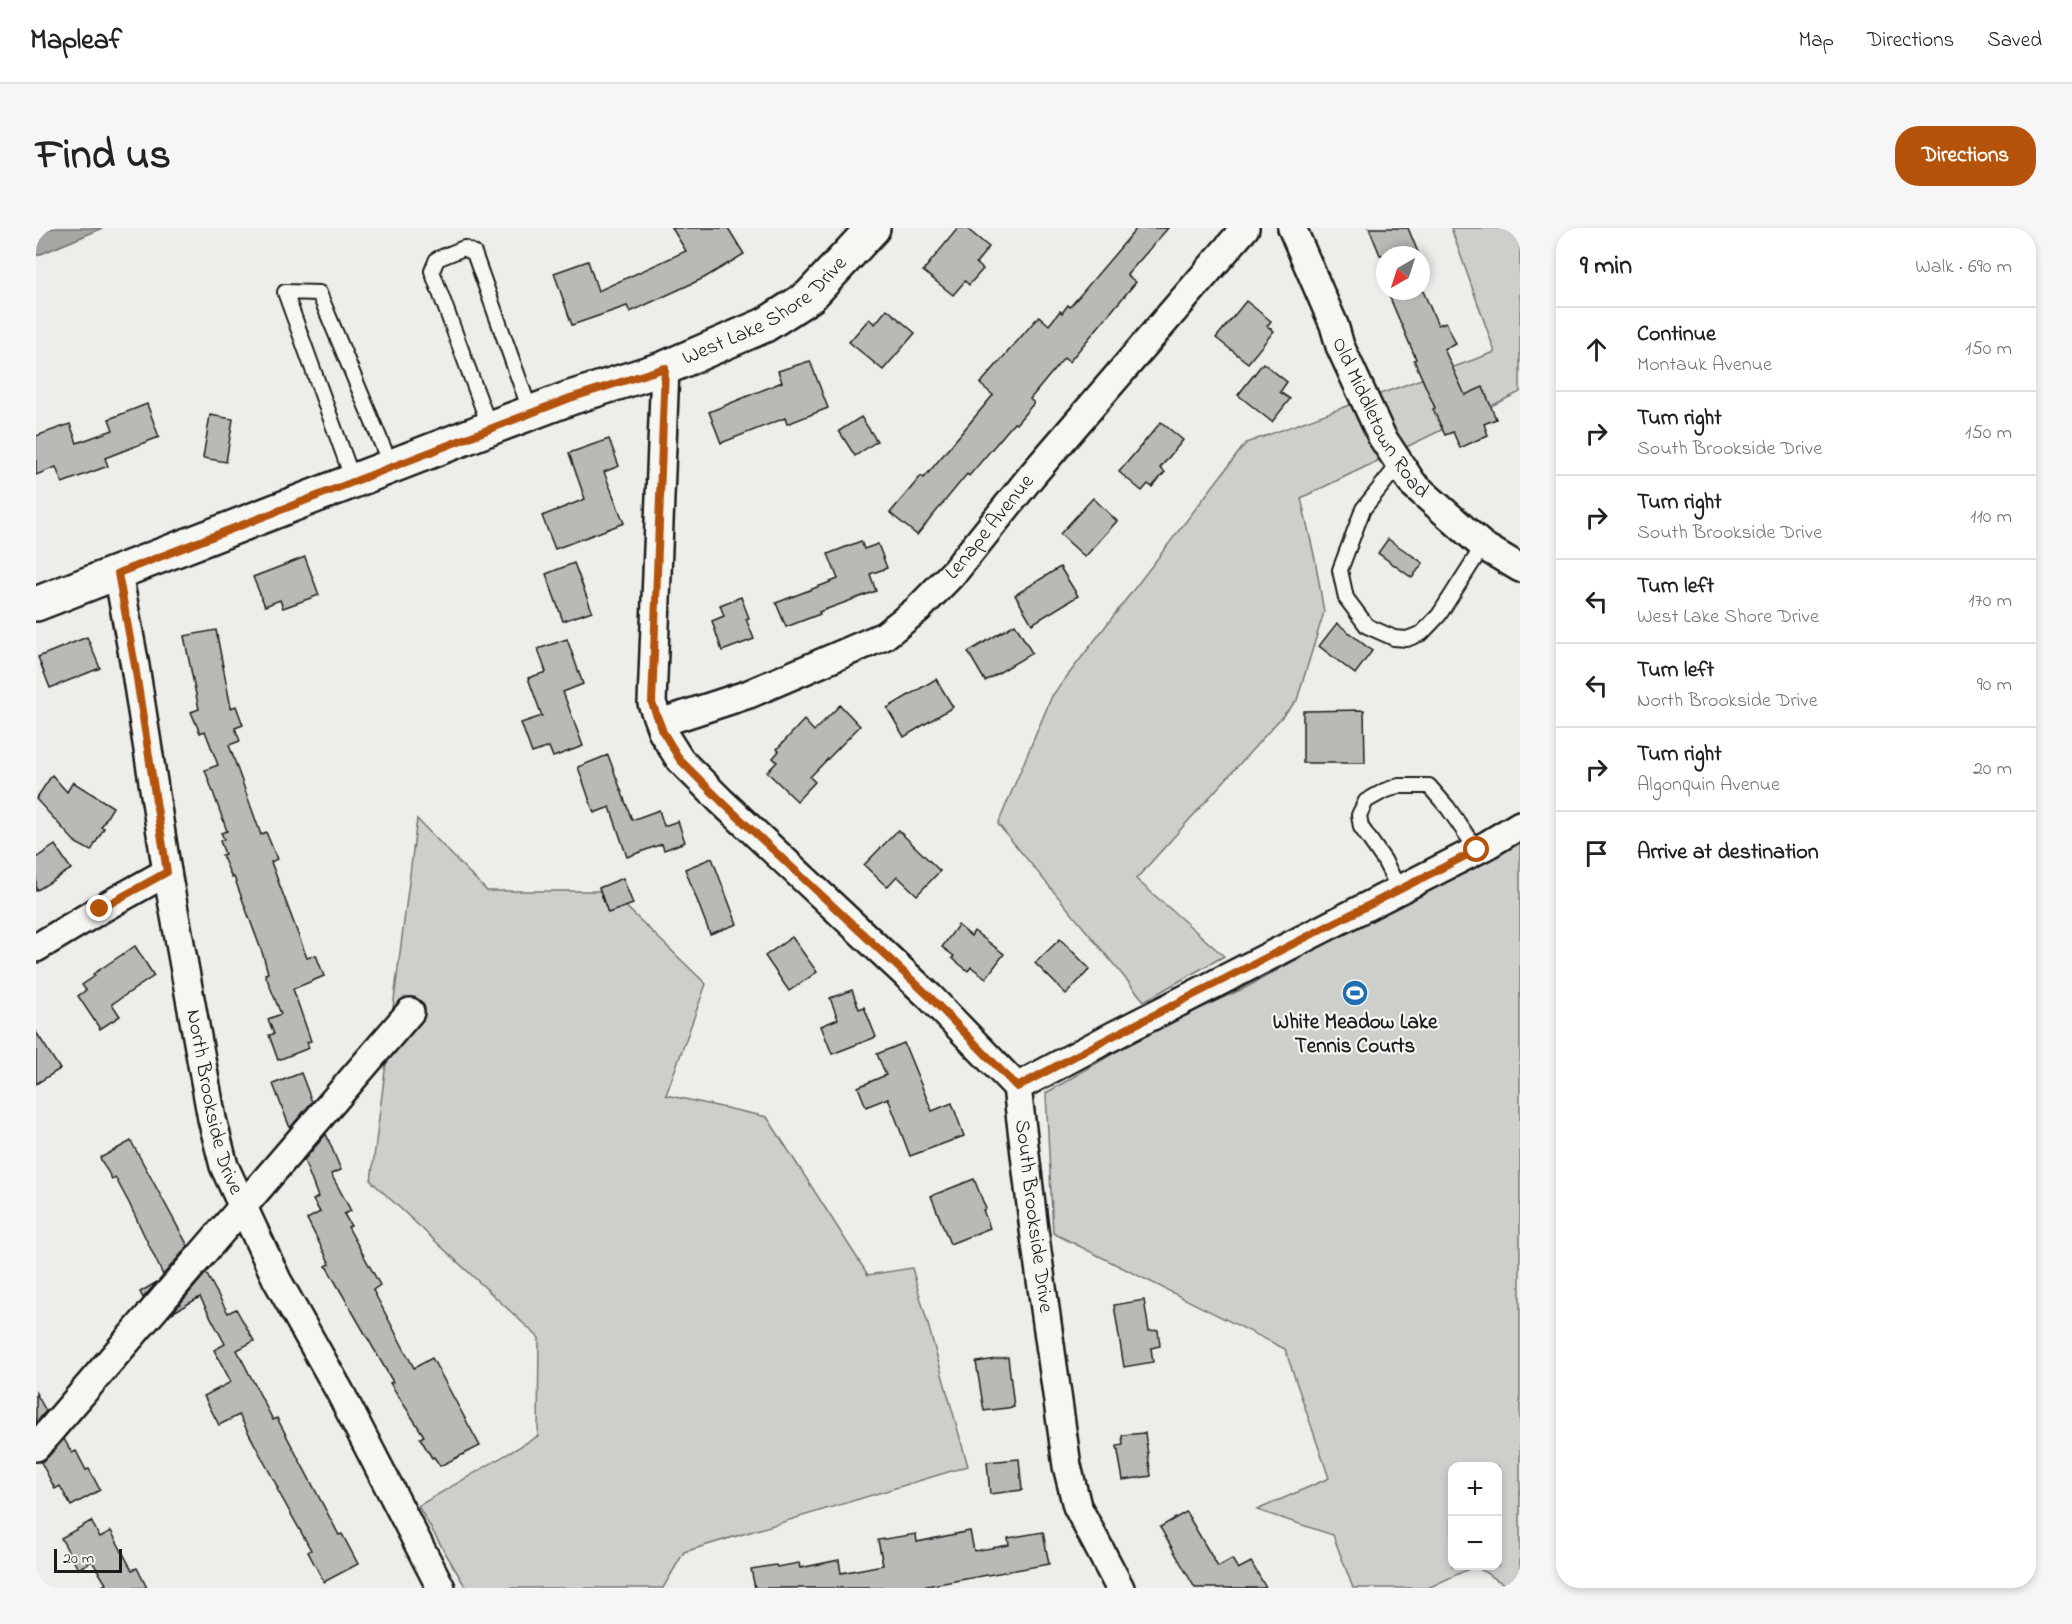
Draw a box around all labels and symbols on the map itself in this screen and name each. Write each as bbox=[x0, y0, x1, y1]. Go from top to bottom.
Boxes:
north arrow bbox=[1376, 246, 1430, 300]
street label: West Lake Shore Drive bbox=[678, 249, 855, 374]
street label: Old Middletown Road bbox=[1323, 334, 1435, 506]
street label: Lenape Avenue bbox=[939, 468, 1042, 587]
route start bbox=[1463, 836, 1489, 862]
route end bbox=[86, 895, 112, 921]
sports icon: White Meadow Lake Tennis Courts bbox=[1340, 978, 1370, 1008]
street label: North Brookside Drive bbox=[177, 1007, 251, 1200]
place label: White Meadow Lake Tennis Courts bbox=[1273, 1008, 1438, 1062]
street label: South Brookside Drive bbox=[1006, 1118, 1060, 1315]
scale bar bbox=[54, 1546, 122, 1574]

